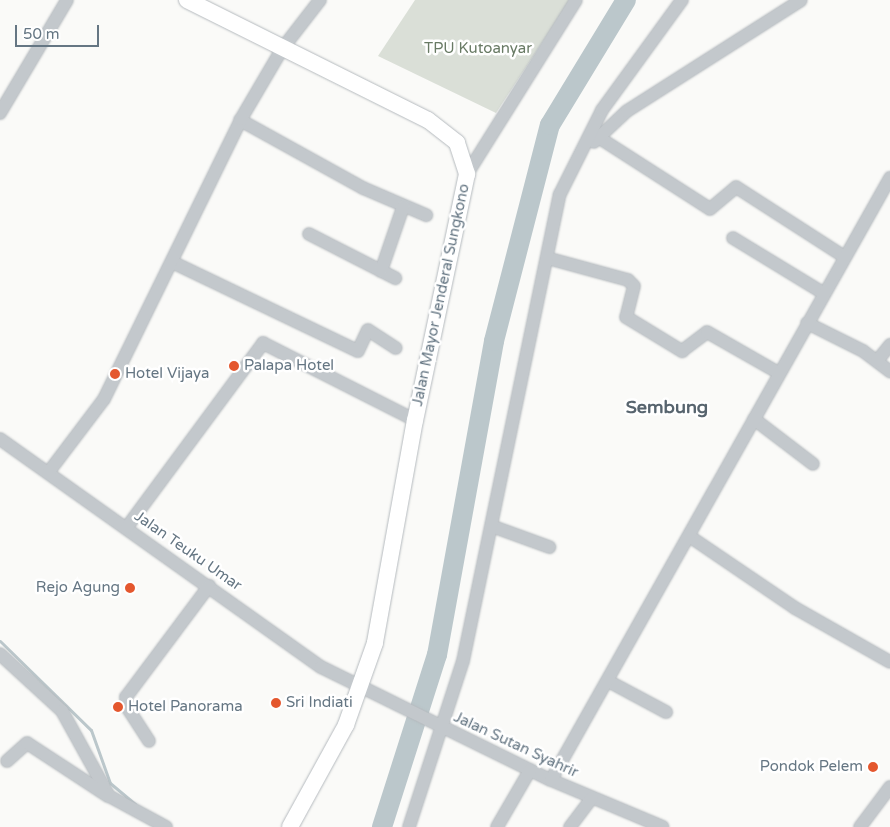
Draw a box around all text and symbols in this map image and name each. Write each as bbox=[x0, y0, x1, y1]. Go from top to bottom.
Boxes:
scale bar bbox=[18, 15, 101, 47]
text: 50 m bbox=[23, 25, 60, 43]
park label: TPU Kutoanyar bbox=[424, 40, 532, 58]
street label: Jalan Mayor Jenderal Sungkono bbox=[409, 182, 473, 408]
place label: Palapa Hotel bbox=[244, 357, 334, 375]
marker: Palapa Hotel bbox=[228, 360, 240, 372]
place label: Hotel Vijaya bbox=[125, 365, 209, 383]
marker: Hotel Vijaya bbox=[109, 368, 121, 380]
district label: Sembung bbox=[626, 396, 708, 418]
street label: Jalan Teuku Umar bbox=[131, 507, 245, 595]
place label: Rejo Agung bbox=[36, 579, 120, 597]
marker: Rejo Agung bbox=[124, 582, 136, 594]
place label: Sri Indiati bbox=[286, 694, 353, 712]
marker: Sri Indiati bbox=[270, 697, 282, 709]
place label: Hotel Panorama bbox=[128, 698, 243, 716]
marker: Hotel Panorama bbox=[112, 701, 124, 713]
street label: Jalan Sutan Syahrir bbox=[451, 708, 581, 782]
place label: Pondok Pelem bbox=[760, 758, 863, 776]
marker: Pondok Pelem bbox=[867, 761, 879, 773]

